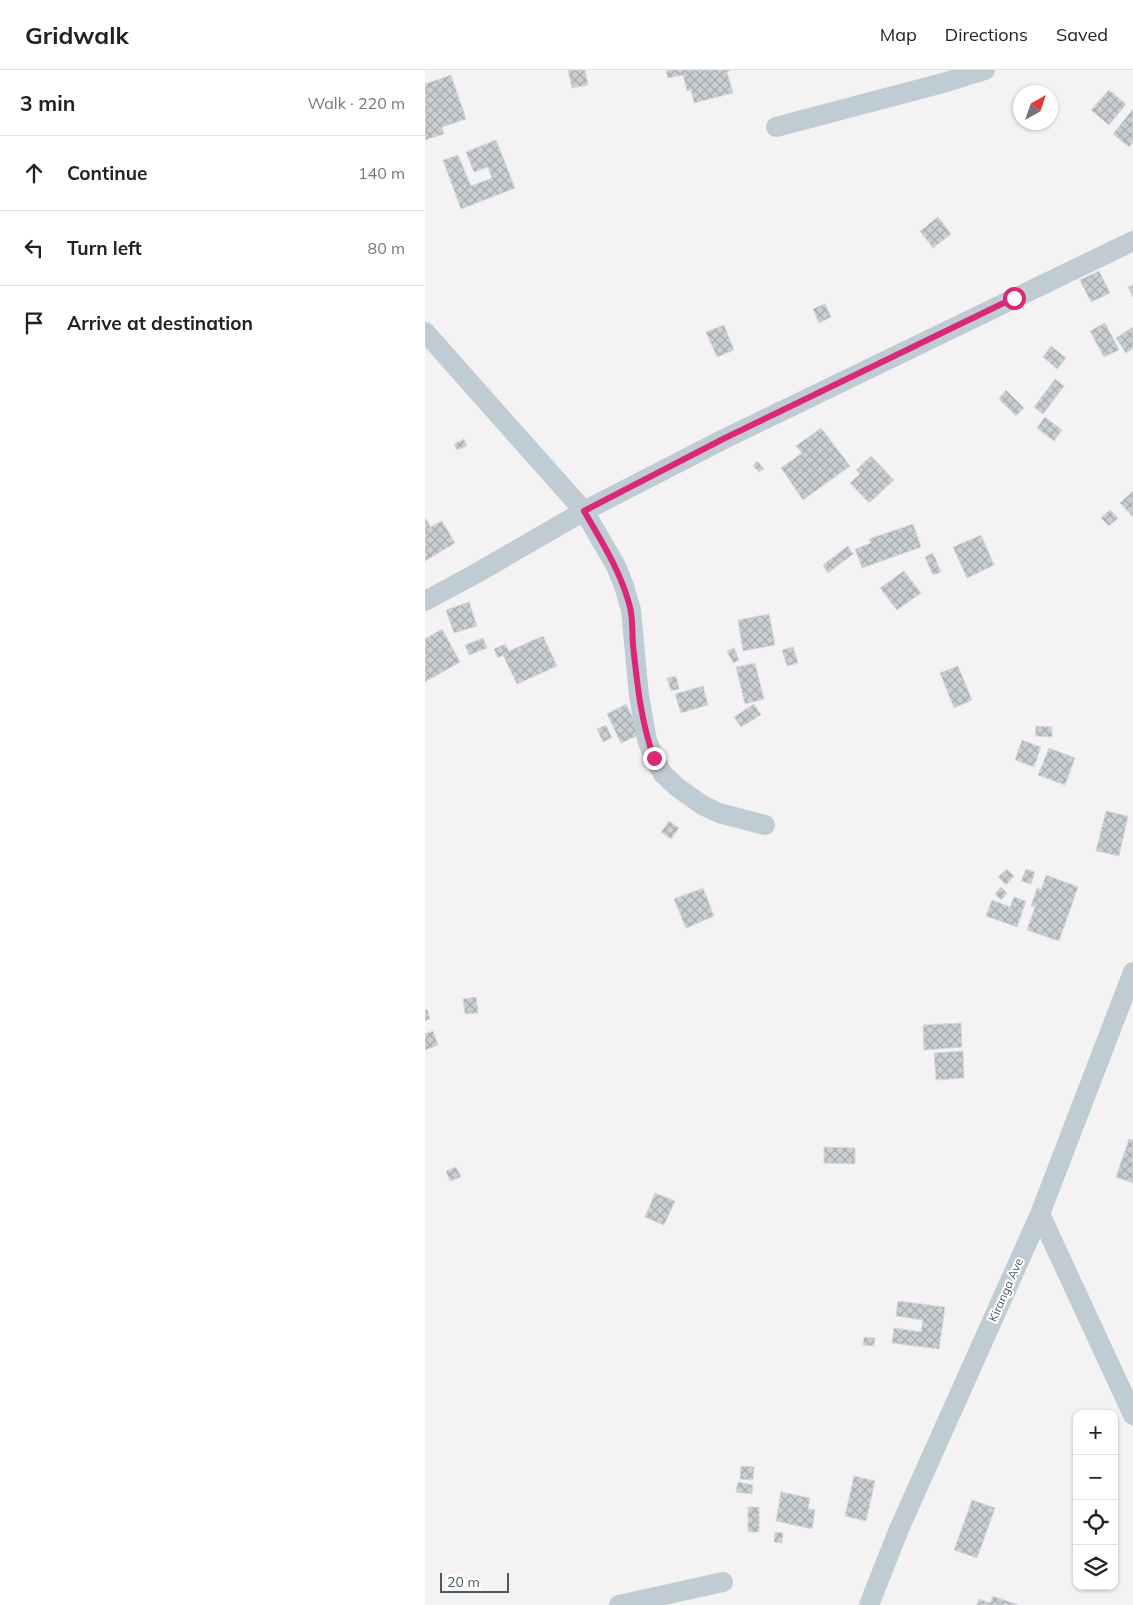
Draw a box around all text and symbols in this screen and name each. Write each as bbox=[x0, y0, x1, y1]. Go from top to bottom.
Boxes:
text: Gridwalk bbox=[25, 20, 129, 50]
text: Map bbox=[880, 23, 917, 46]
text: Directions bbox=[945, 23, 1028, 46]
text: Saved bbox=[1056, 23, 1108, 46]
north arrow bbox=[1013, 85, 1058, 130]
text: 3 min bbox=[20, 90, 75, 116]
text: Walk · 220 m bbox=[307, 93, 405, 113]
icon: ahead bbox=[20, 159, 48, 187]
text: Continue bbox=[67, 161, 147, 185]
text: 140 m bbox=[358, 163, 405, 183]
icon: left bbox=[20, 234, 48, 262]
text: Turn left bbox=[67, 236, 142, 260]
text: 80 m bbox=[368, 238, 405, 258]
route start bbox=[1003, 287, 1026, 310]
icon: arrive bbox=[20, 309, 48, 337]
text: Arrive at destination bbox=[67, 311, 253, 335]
route end bbox=[643, 747, 666, 770]
street label: Kiranga Ave bbox=[985, 1256, 1026, 1324]
map controls bbox=[1073, 1410, 1118, 1590]
button: + bbox=[1073, 1410, 1118, 1455]
button: − bbox=[1073, 1455, 1118, 1500]
button: locate bbox=[1073, 1500, 1118, 1545]
button: layers bbox=[1073, 1545, 1118, 1590]
scale bar bbox=[440, 1570, 509, 1593]
text: 20 m bbox=[447, 1573, 480, 1591]

